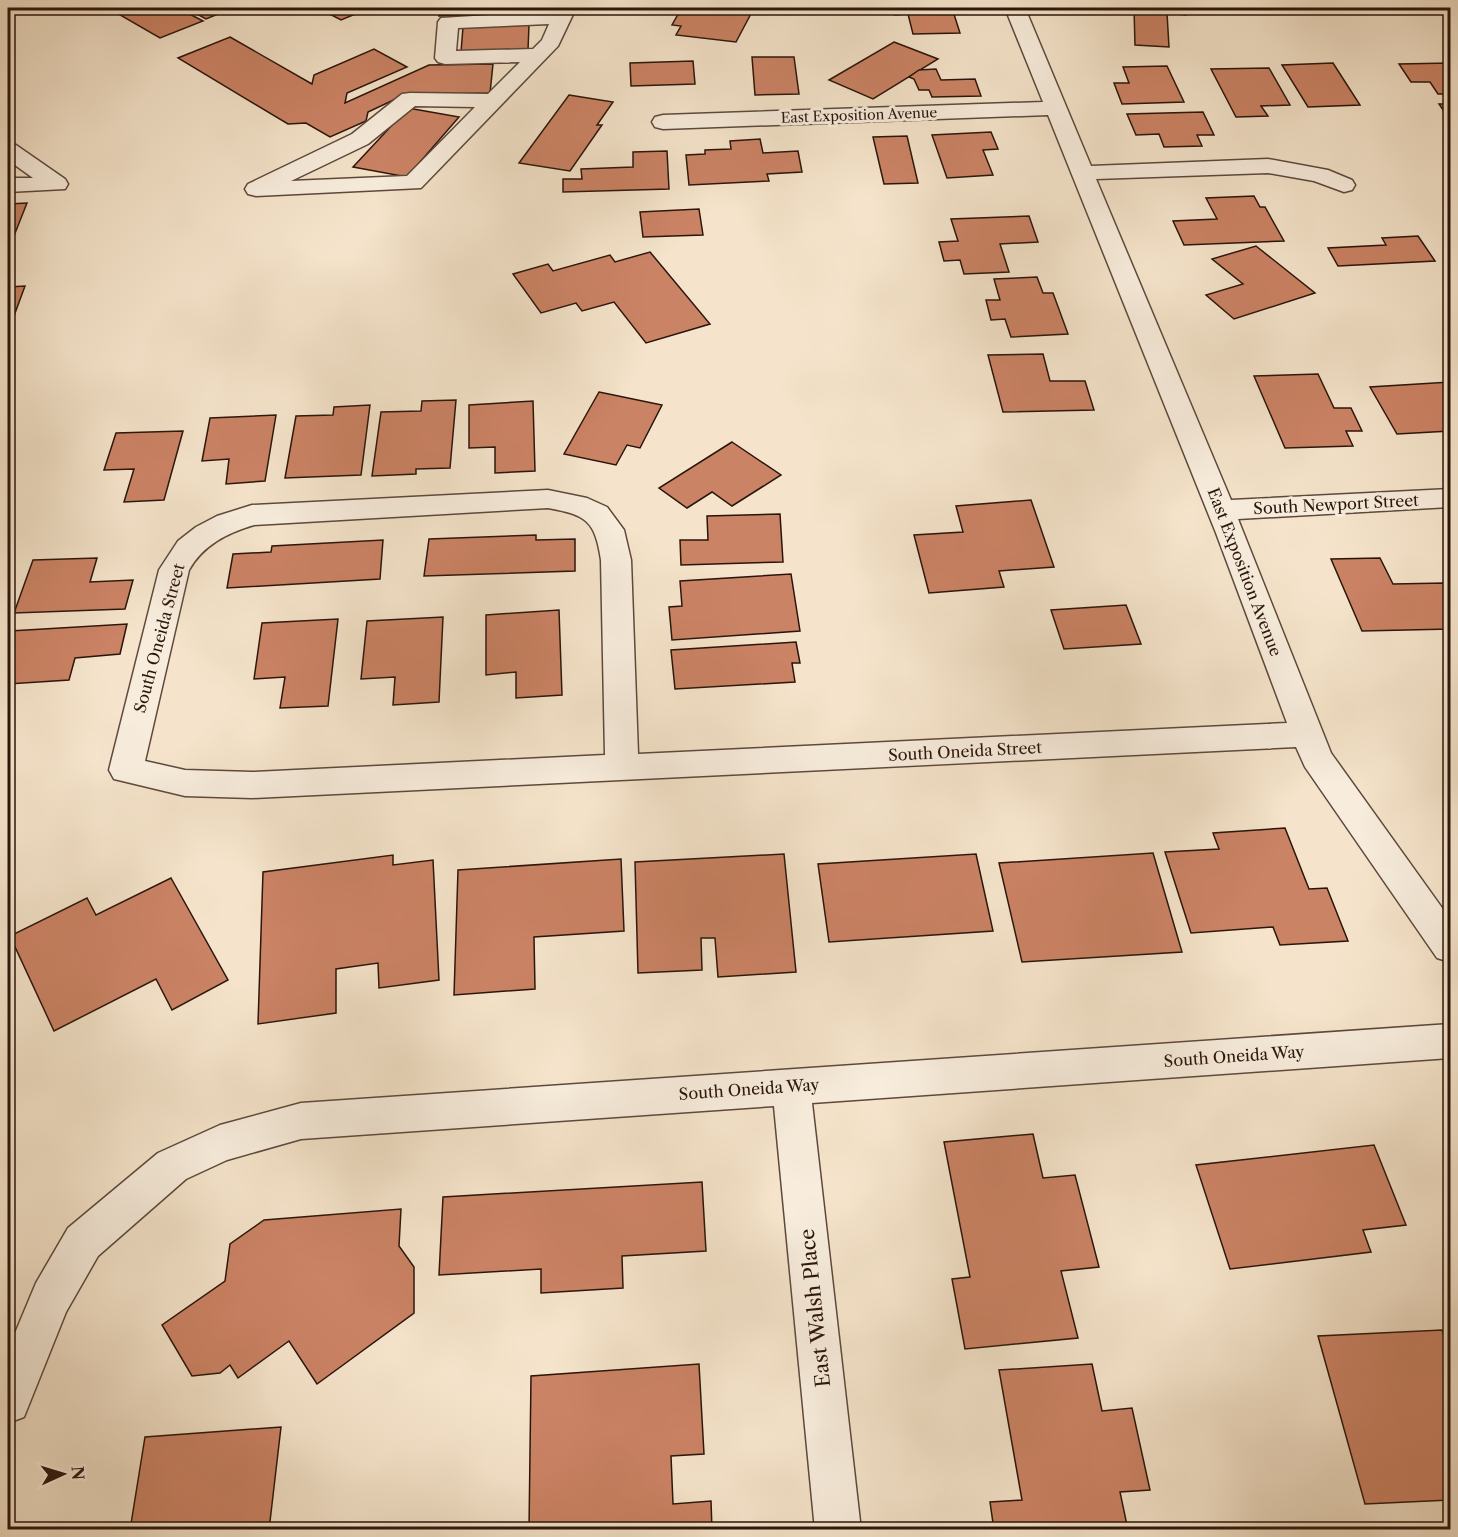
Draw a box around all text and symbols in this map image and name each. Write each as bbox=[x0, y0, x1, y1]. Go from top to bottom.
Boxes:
street label: East Exposition Avenue bbox=[780, 103, 938, 127]
street label: East Exposition Avenue bbox=[1204, 485, 1286, 659]
street label: South Newport Street bbox=[1253, 490, 1420, 518]
street label: South Oneida Street bbox=[129, 561, 189, 715]
street label: South Oneida Street bbox=[888, 737, 1043, 765]
street label: South Oneida Way bbox=[1163, 1041, 1306, 1071]
street label: South Oneida Way bbox=[678, 1074, 821, 1104]
street label: East Walsh Place bbox=[795, 1228, 835, 1388]
north arrow bbox=[33, 1444, 93, 1504]
text: N bbox=[68, 1465, 88, 1481]

